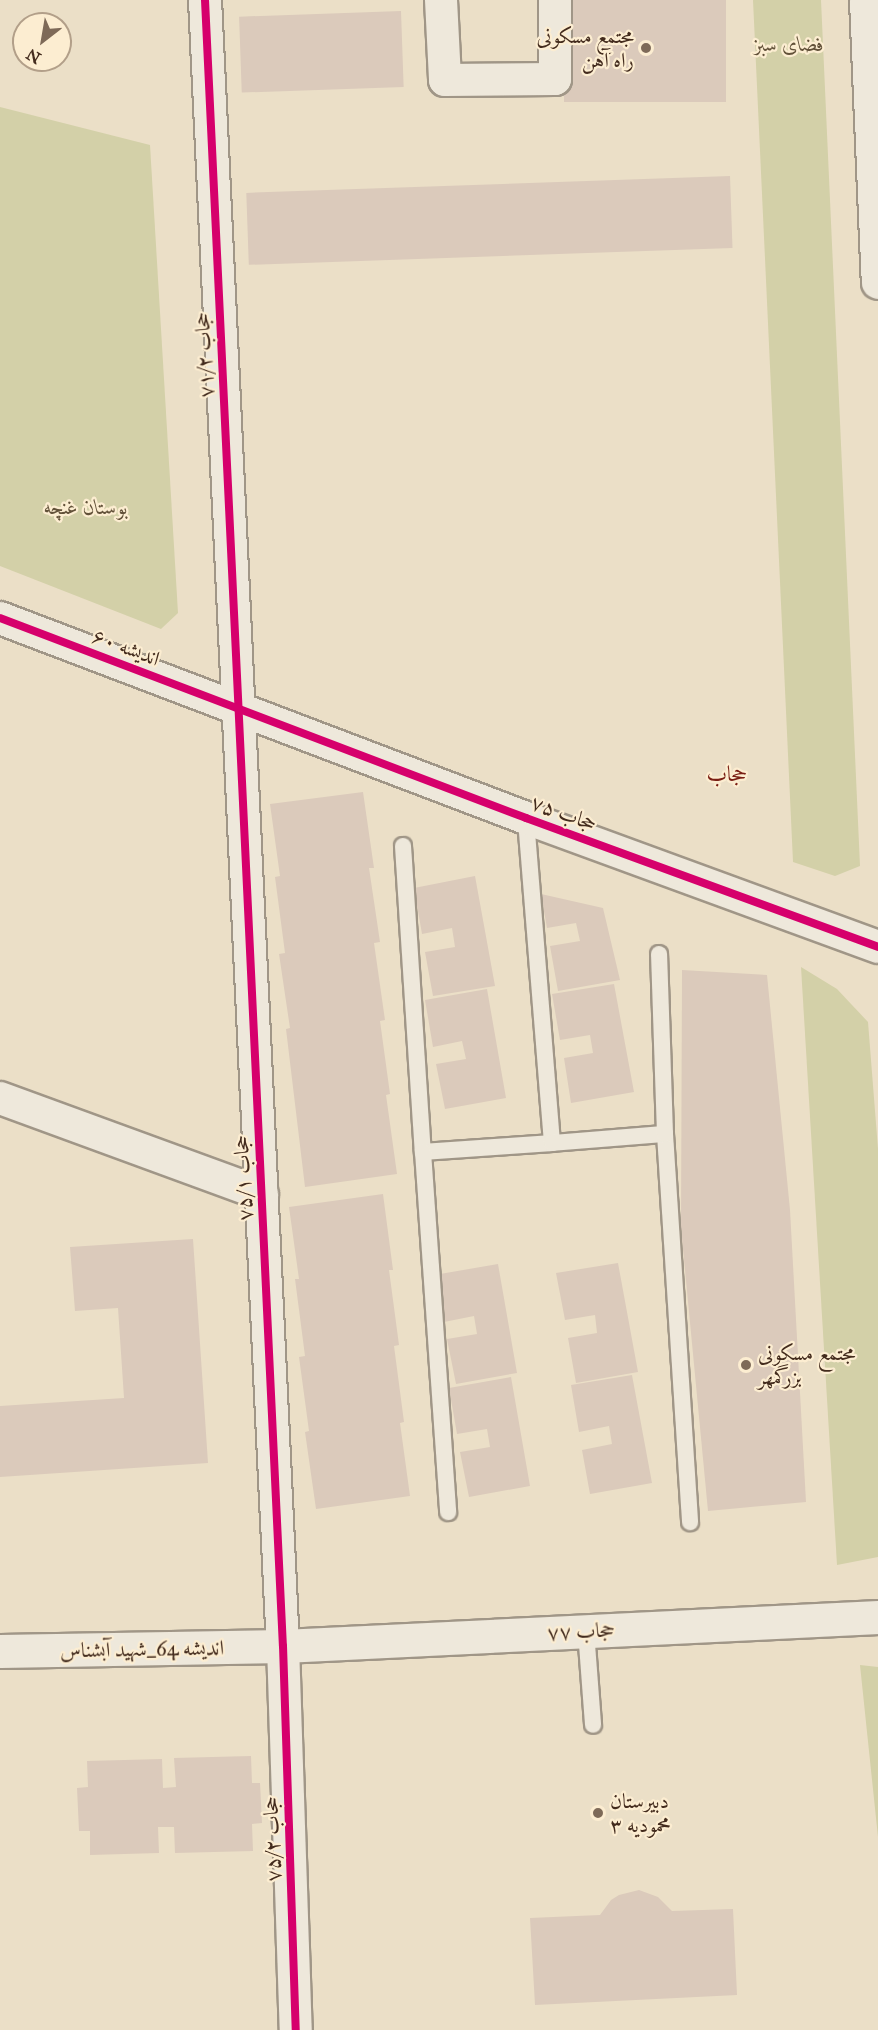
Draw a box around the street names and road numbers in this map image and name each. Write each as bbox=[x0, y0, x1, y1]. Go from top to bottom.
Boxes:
street label: حجاب ۷۱/۲ bbox=[189, 311, 219, 399]
street label: اندیشه ۶۰ bbox=[89, 623, 163, 671]
street label: حجاب ۷۵ bbox=[528, 789, 600, 837]
street label: حجاب ۷۵/۱ bbox=[228, 1134, 258, 1222]
street label: حجاب ۷۷ bbox=[546, 1617, 616, 1645]
street label: اندیشه 64_شهید آبشناس bbox=[60, 1635, 224, 1663]
street label: حجاب ۷۵/۲ bbox=[258, 1796, 286, 1882]

